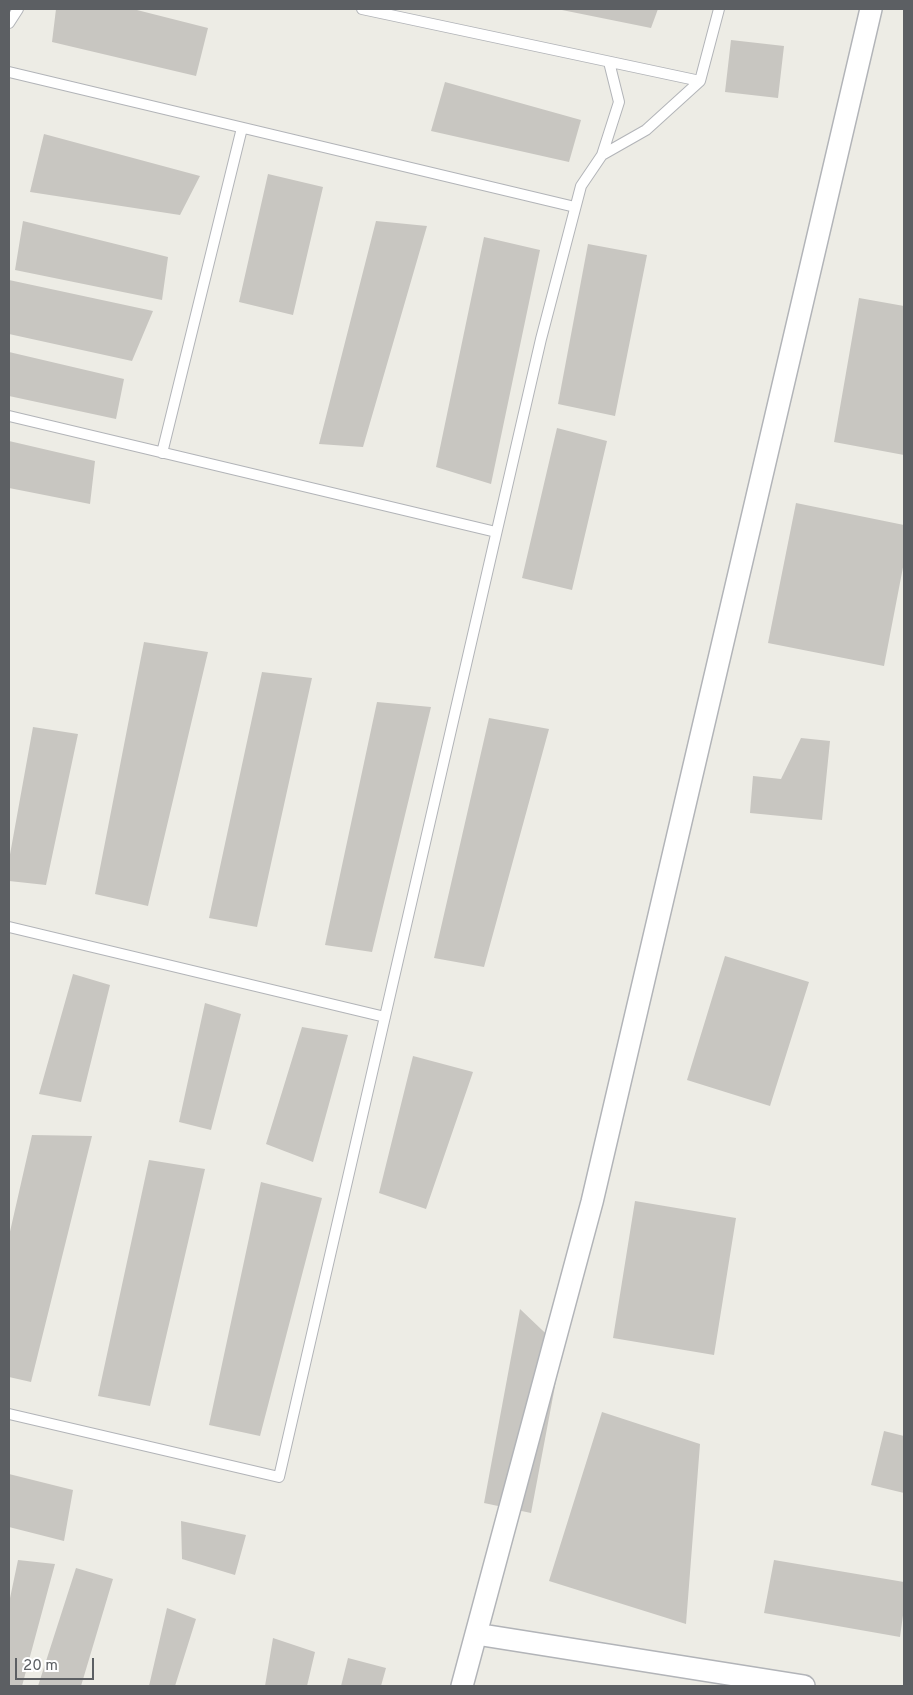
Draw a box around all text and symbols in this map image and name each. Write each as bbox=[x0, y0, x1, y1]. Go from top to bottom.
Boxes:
scale bar bbox=[18, 1648, 96, 1680]
text: 20 m bbox=[23, 1657, 58, 1676]

